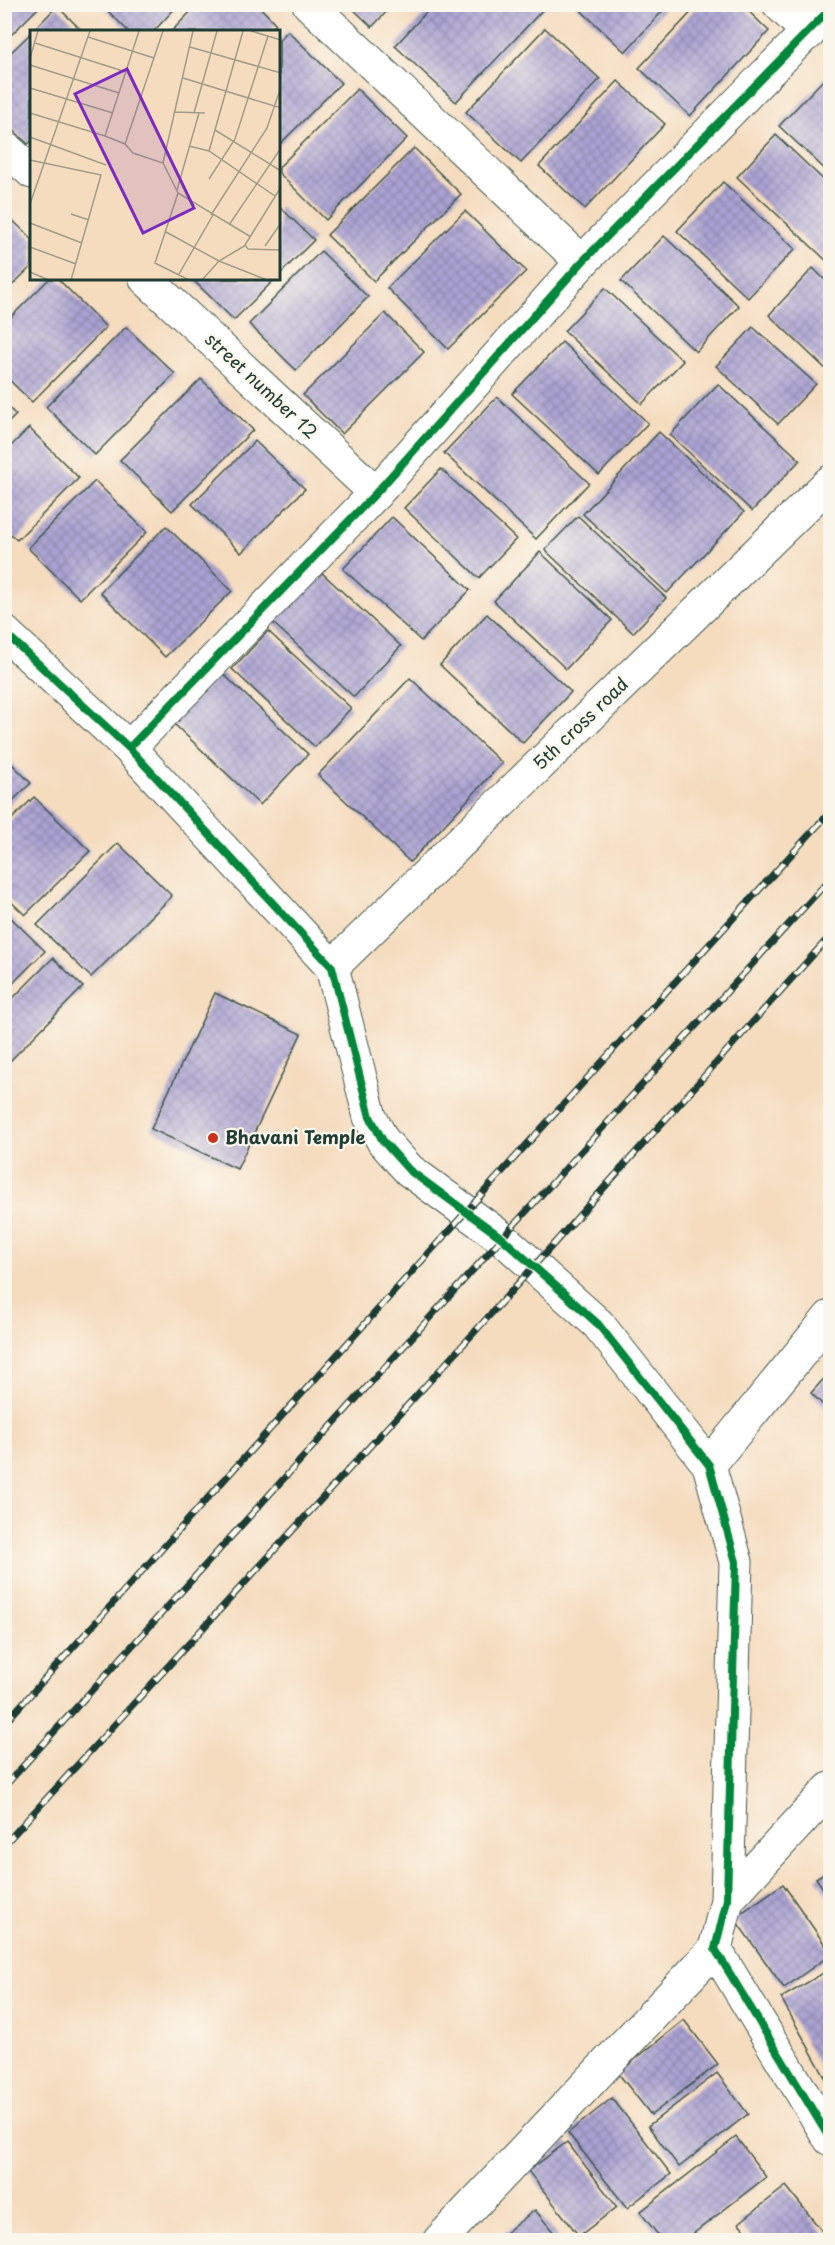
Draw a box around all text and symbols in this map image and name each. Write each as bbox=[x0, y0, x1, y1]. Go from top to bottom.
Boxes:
inset map bbox=[30, 30, 280, 280]
street label: street number 12 bbox=[200, 326, 324, 444]
street label: 5th cross road bbox=[526, 670, 634, 776]
place label: Bhavani Temple bbox=[225, 1123, 366, 1150]
marker: Bhavani Temple bbox=[206, 1131, 220, 1145]

